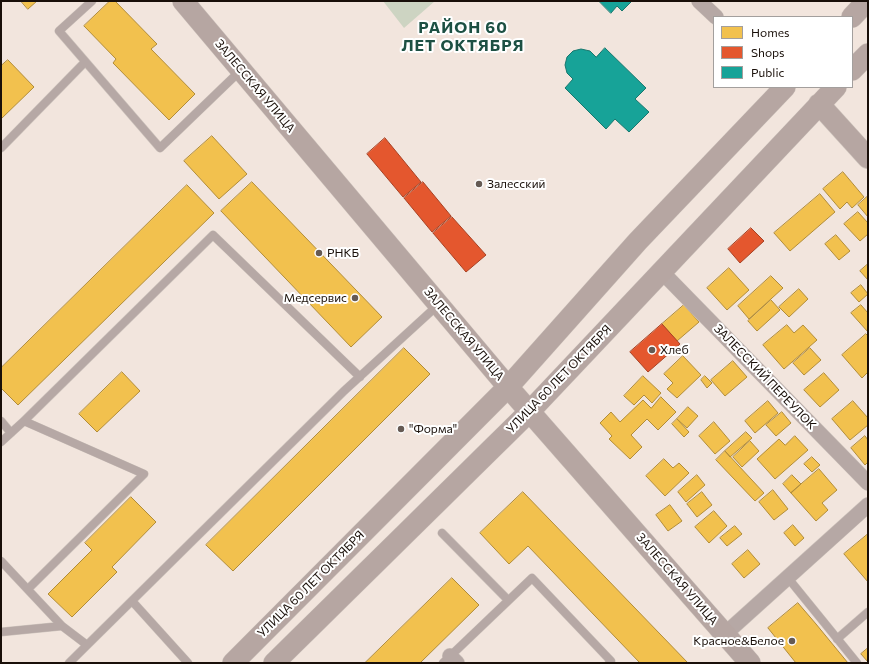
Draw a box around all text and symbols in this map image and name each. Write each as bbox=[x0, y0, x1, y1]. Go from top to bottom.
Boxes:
legend bbox=[713, 16, 853, 88]
district label: РАЙОН 60 ЛЕТ ОКТЯБРЯ bbox=[401, 18, 525, 56]
text: Homes bbox=[751, 25, 789, 39]
street label: ЗАЛЕССКАЯ УЛИЦА bbox=[212, 37, 298, 135]
text: Shops bbox=[751, 45, 785, 59]
text: Public bbox=[751, 65, 784, 79]
place label: Залесский bbox=[487, 177, 545, 191]
marker: Залесский bbox=[474, 179, 484, 189]
place label: РНКБ bbox=[327, 246, 359, 260]
marker: РНКБ bbox=[314, 248, 324, 258]
street label: ЗАЛЕССКАЯ УЛИЦА bbox=[421, 285, 507, 383]
place label: Медсервис bbox=[284, 291, 347, 305]
marker: Медсервис bbox=[350, 293, 360, 303]
street label: ЗАЛЕССКИЙ ПЕРЕУЛОК bbox=[711, 321, 819, 433]
street label: УЛИЦА 60 ЛЕТ ОКТЯБРЯ bbox=[504, 322, 614, 436]
place label: Хлеб bbox=[660, 343, 689, 357]
marker: Хлеб bbox=[647, 345, 657, 355]
place label: "Форма" bbox=[409, 422, 457, 436]
marker: "Форма" bbox=[396, 424, 406, 434]
street label: УЛИЦА 60 ЛЕТ ОКТЯБРЯ bbox=[255, 528, 367, 640]
street label: ЗАЛЕССКАЯ УЛИЦА bbox=[633, 530, 721, 628]
place label: Красное&Белое bbox=[693, 634, 784, 648]
marker: Красное&Белое bbox=[787, 636, 797, 646]

